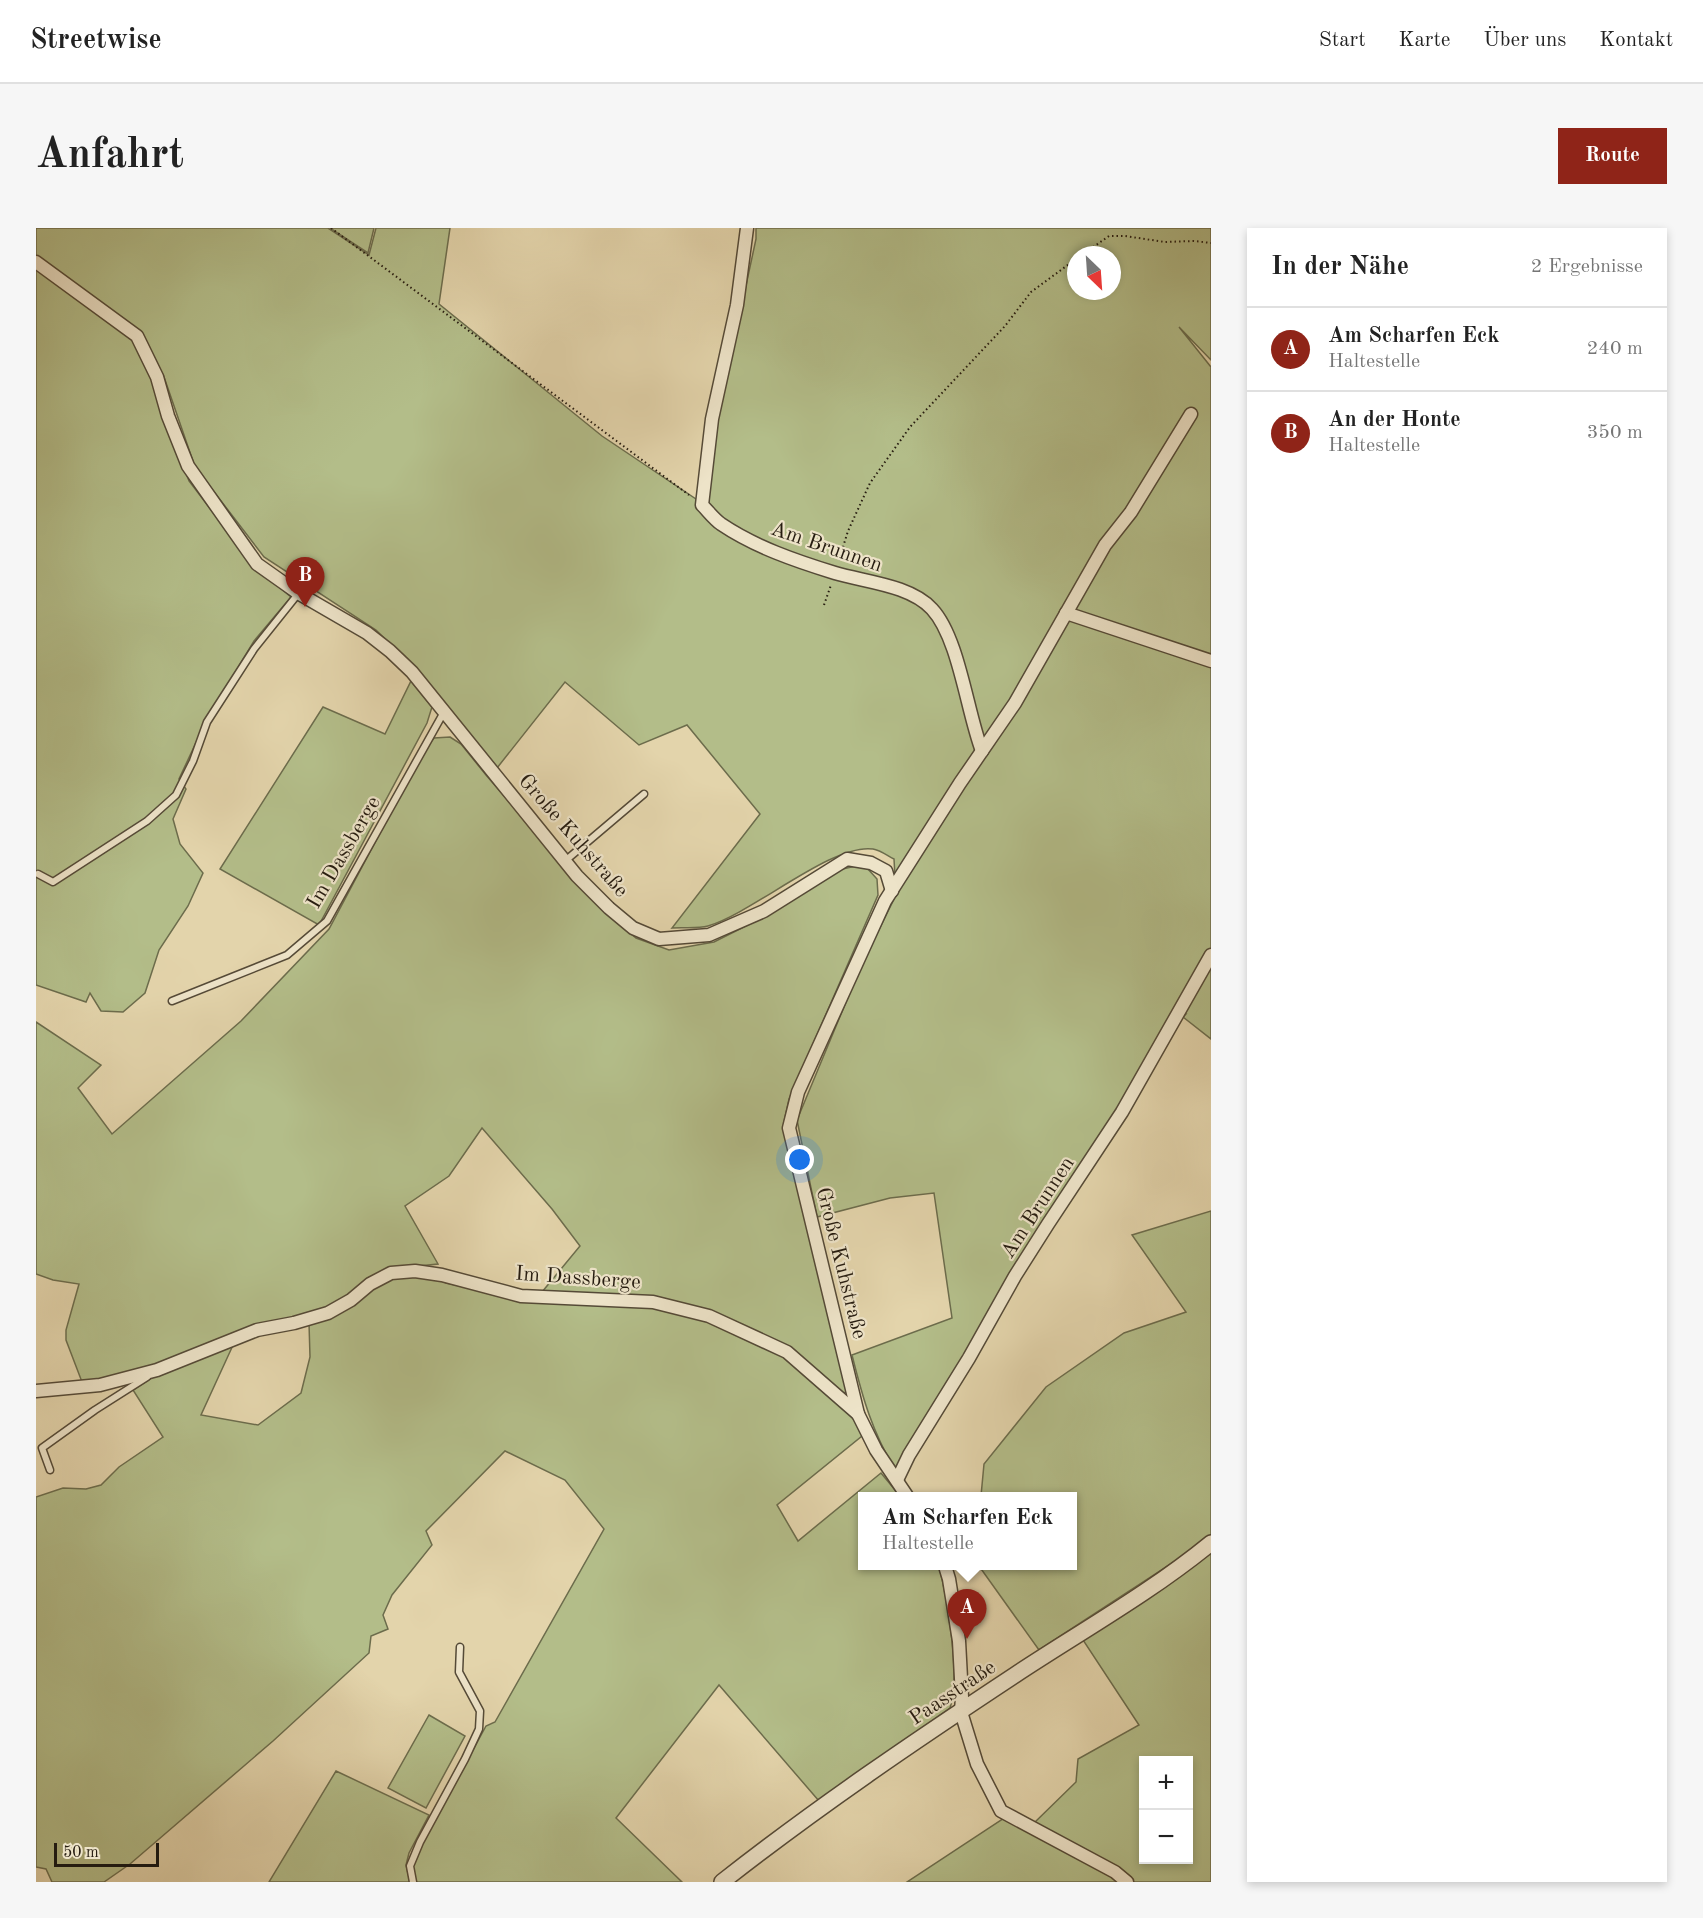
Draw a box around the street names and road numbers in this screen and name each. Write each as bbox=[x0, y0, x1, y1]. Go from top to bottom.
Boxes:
street label: Am Brunnen bbox=[768, 519, 885, 576]
street label: Große Kuhstraße bbox=[514, 770, 632, 902]
street label: Im Dassberge bbox=[304, 793, 385, 912]
street label: Am Brunnen bbox=[998, 1153, 1079, 1262]
street label: Große Kuhstraße bbox=[812, 1185, 870, 1341]
street label: Im Dassberge bbox=[514, 1264, 641, 1293]
street label: Paasstraße bbox=[906, 1657, 1000, 1730]

